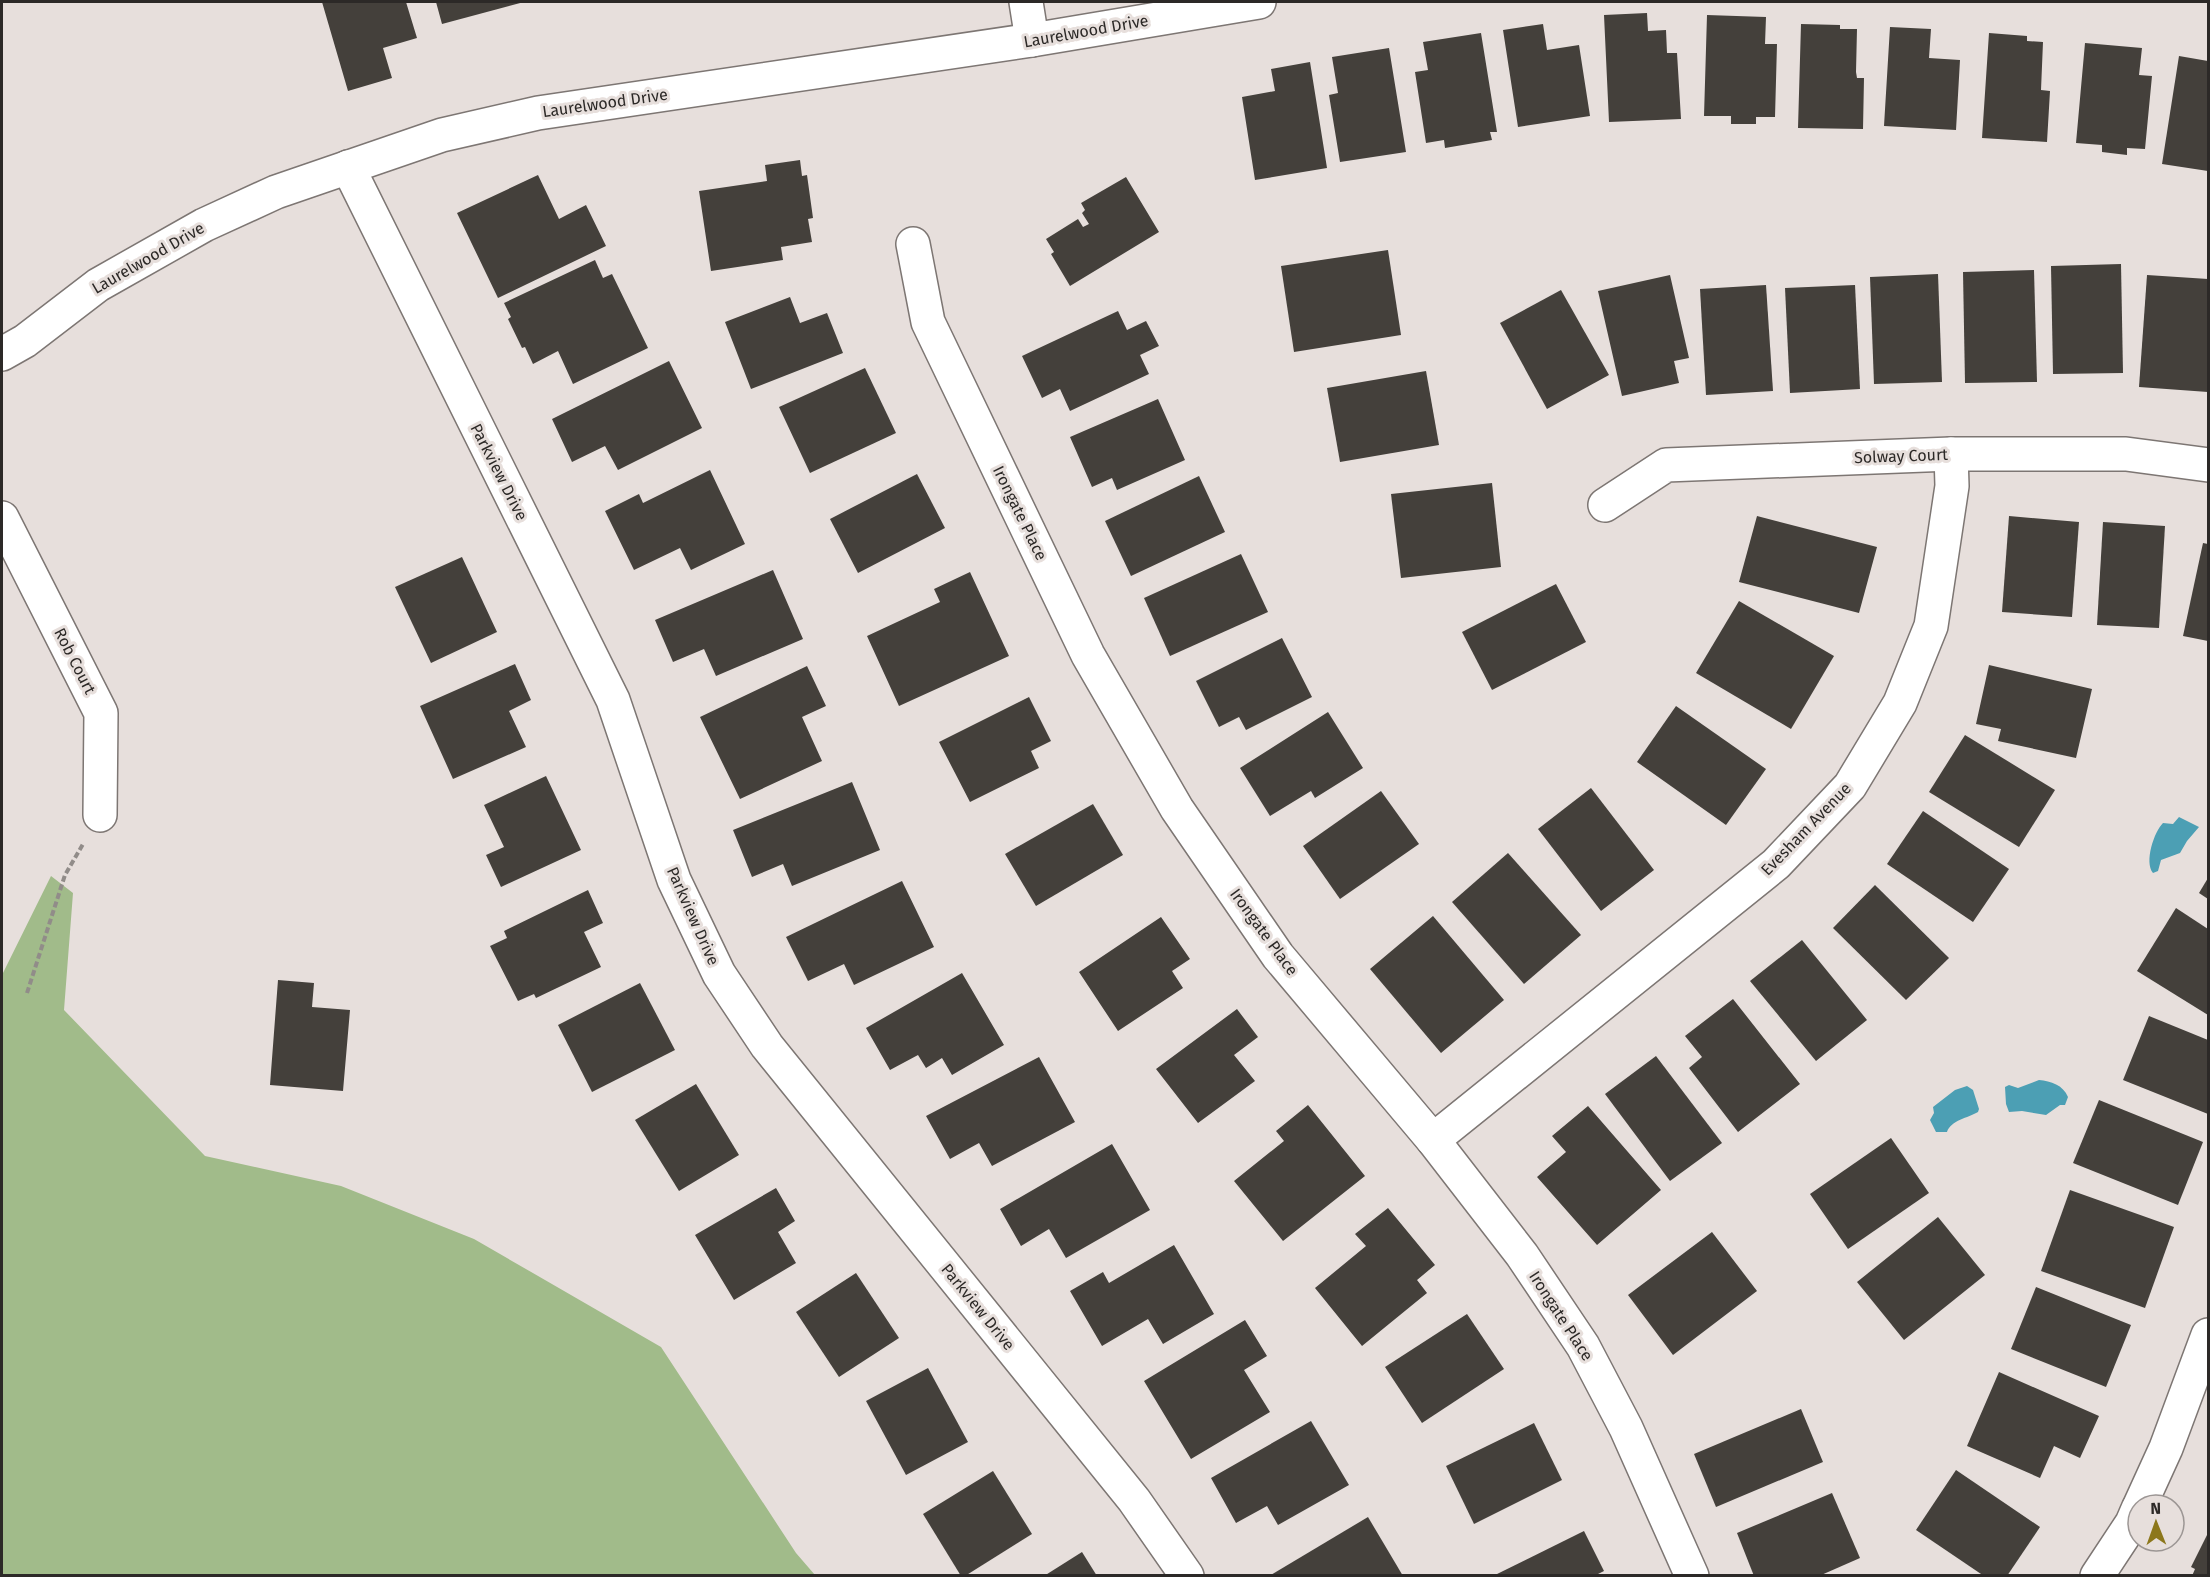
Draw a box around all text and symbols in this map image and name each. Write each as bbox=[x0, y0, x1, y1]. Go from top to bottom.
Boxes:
street label: Laurelwood Drive bbox=[1022, 11, 1150, 51]
street label: Laurelwood Drive bbox=[541, 85, 669, 121]
street label: Laurelwood Drive bbox=[89, 218, 207, 298]
street label: Parkview Drive bbox=[467, 421, 531, 523]
street label: Solway Court bbox=[1854, 445, 1948, 467]
street label: Irongate Place bbox=[989, 463, 1051, 563]
street label: Rob Court bbox=[50, 625, 100, 697]
street label: Evesham Avenue bbox=[1757, 779, 1855, 879]
street label: Parkview Drive bbox=[663, 864, 723, 968]
street label: Irongate Place bbox=[1226, 885, 1302, 979]
street label: Parkview Drive bbox=[937, 1260, 1019, 1354]
street label: Irongate Place bbox=[1525, 1268, 1597, 1364]
north arrow bbox=[2126, 1493, 2186, 1553]
text: N bbox=[2150, 1499, 2161, 1518]

